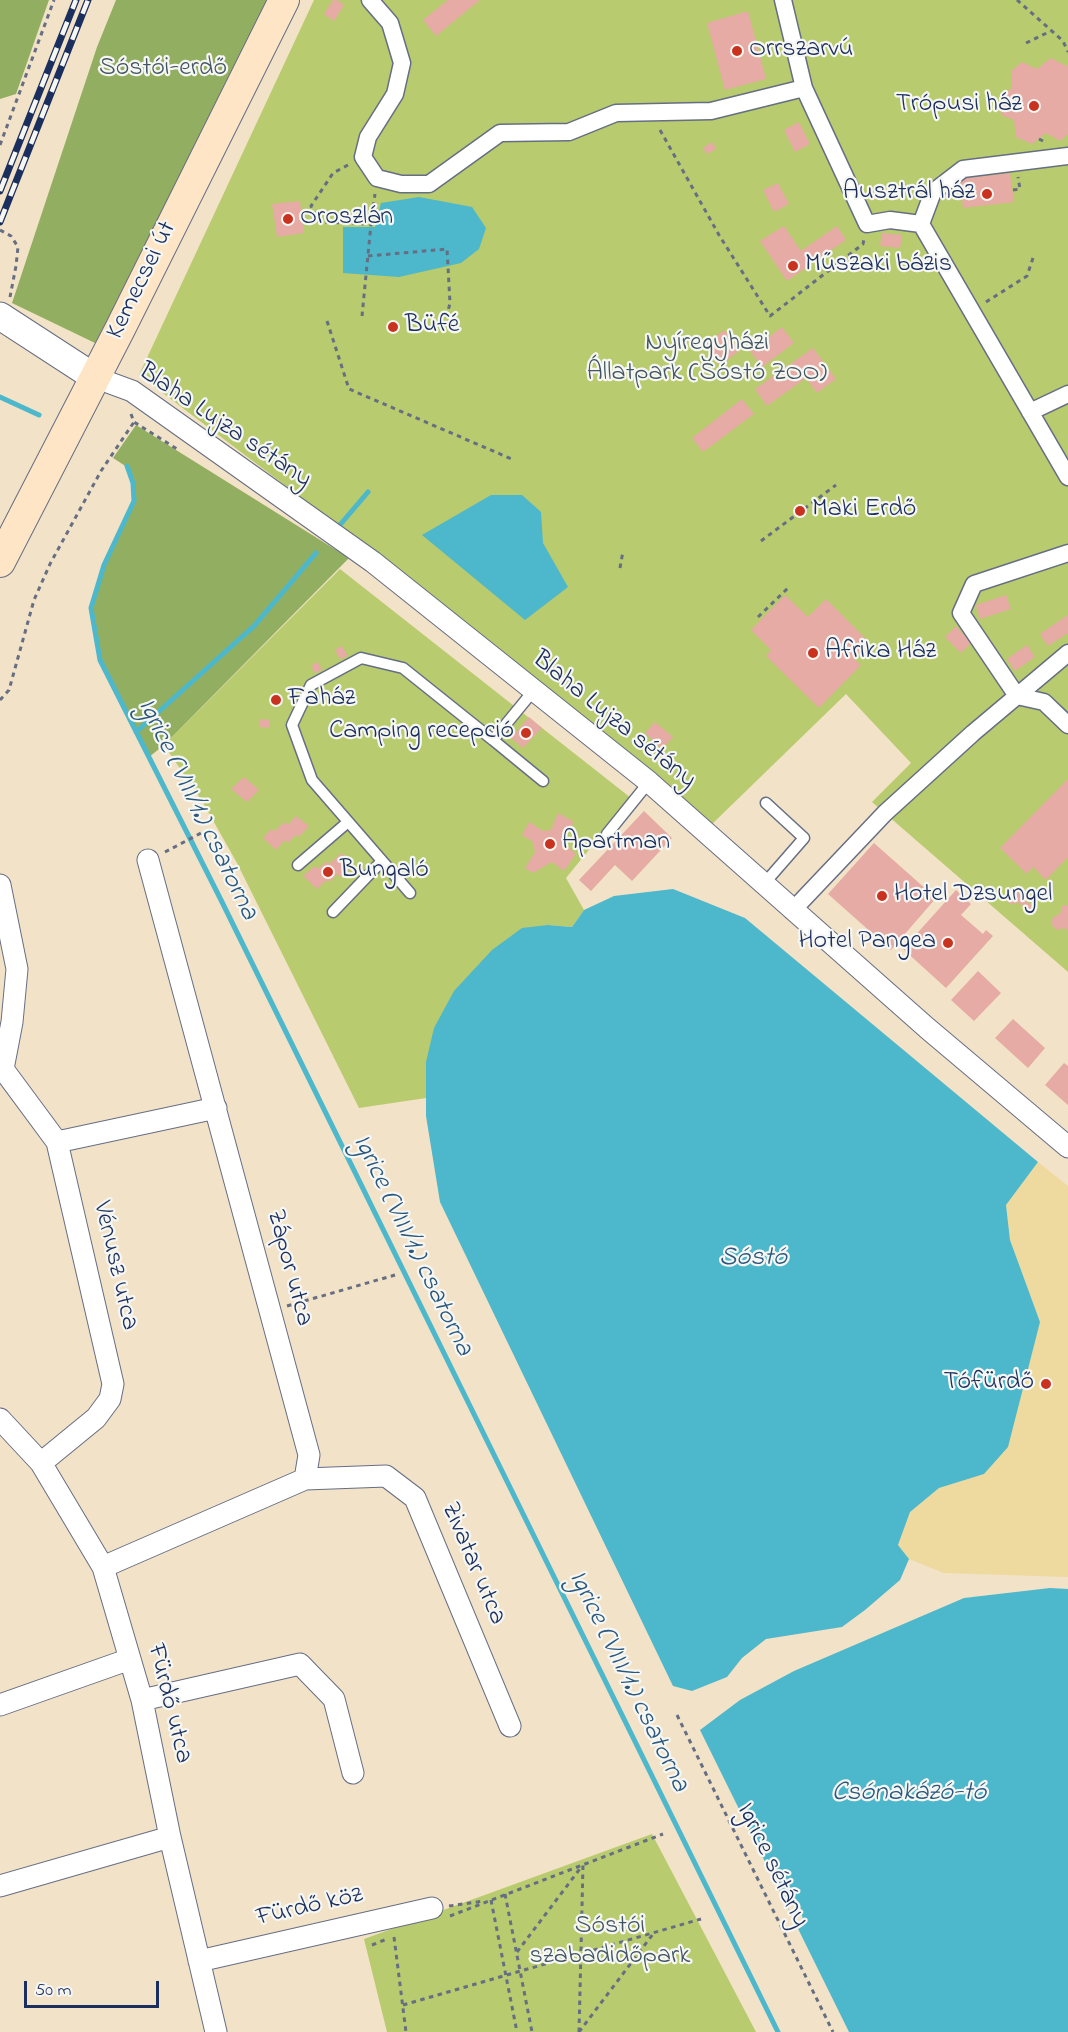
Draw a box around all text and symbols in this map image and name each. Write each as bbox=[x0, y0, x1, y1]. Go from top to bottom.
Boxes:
place label: Orrszarvú bbox=[749, 35, 853, 67]
marker: Orrszarvú bbox=[730, 44, 744, 58]
park label: Sóstói-erdő bbox=[99, 54, 227, 86]
place label: Trópusi ház bbox=[896, 90, 1022, 122]
marker: Trópusi ház bbox=[1027, 99, 1041, 113]
place label: Ausztrál ház bbox=[843, 178, 975, 210]
marker: Ausztrál ház bbox=[980, 187, 994, 201]
place label: Oroszlán bbox=[300, 203, 393, 235]
marker: Oroszlán bbox=[281, 212, 295, 226]
street label: Kemecsei út bbox=[101, 217, 185, 345]
place label: Műszaki bázis bbox=[805, 250, 952, 282]
marker: Műszaki bázis bbox=[786, 259, 800, 273]
place label: Büfé bbox=[405, 311, 459, 343]
marker: Büfé bbox=[386, 320, 400, 334]
park label: Nyíregyházi Állatpark (Sóstó ZOO) bbox=[587, 329, 827, 390]
street label: Blaha Lujza sétány bbox=[131, 357, 317, 497]
place label: Maki Erdő bbox=[812, 495, 916, 527]
marker: Maki Erdő bbox=[793, 504, 807, 518]
place label: Afrika Ház bbox=[825, 637, 936, 669]
street label: Blaha Lujza sétány bbox=[525, 645, 701, 797]
marker: Afrika Ház bbox=[806, 646, 820, 660]
place label: Faház bbox=[288, 684, 355, 716]
marker: Faház bbox=[269, 693, 283, 707]
water label: Igrice (VIII/1.) csatorna bbox=[128, 694, 264, 926]
place label: Camping recepció bbox=[329, 717, 514, 749]
marker: Camping recepció bbox=[519, 726, 533, 740]
place label: Apartman bbox=[562, 828, 670, 860]
marker: Apartman bbox=[543, 837, 557, 851]
place label: Bungaló bbox=[340, 856, 429, 888]
marker: Bungaló bbox=[321, 865, 335, 879]
place label: Hotel Dzsungel bbox=[894, 880, 1052, 912]
marker: Hotel Dzsungel bbox=[875, 889, 889, 903]
place label: Hotel Pangea bbox=[798, 927, 936, 959]
marker: Hotel Pangea bbox=[941, 936, 955, 950]
water label: Igrice (VIII/1.) csatorna bbox=[343, 1130, 479, 1362]
street label: Vénusz utca bbox=[84, 1199, 144, 1333]
street label: Zápor utca bbox=[257, 1206, 319, 1330]
water label: Sóstó bbox=[719, 1244, 787, 1276]
place label: Tófürdő bbox=[944, 1368, 1034, 1400]
marker: Tófürdő bbox=[1039, 1377, 1053, 1391]
street label: Zivatar utca bbox=[432, 1498, 512, 1630]
water label: Igrice (VIII/1.) csatorna bbox=[559, 1566, 695, 1798]
street label: Fürdő utca bbox=[138, 1641, 198, 1767]
water label: Csónakázó-tó bbox=[832, 1779, 986, 1811]
street label: Igrice sétány bbox=[728, 1799, 814, 1933]
street label: Fürdő köz bbox=[254, 1881, 366, 1935]
park label: Sóstói szabadidőpark bbox=[530, 1912, 690, 1973]
scale bar bbox=[27, 1969, 162, 2007]
text: 50 m bbox=[35, 1978, 72, 2004]

